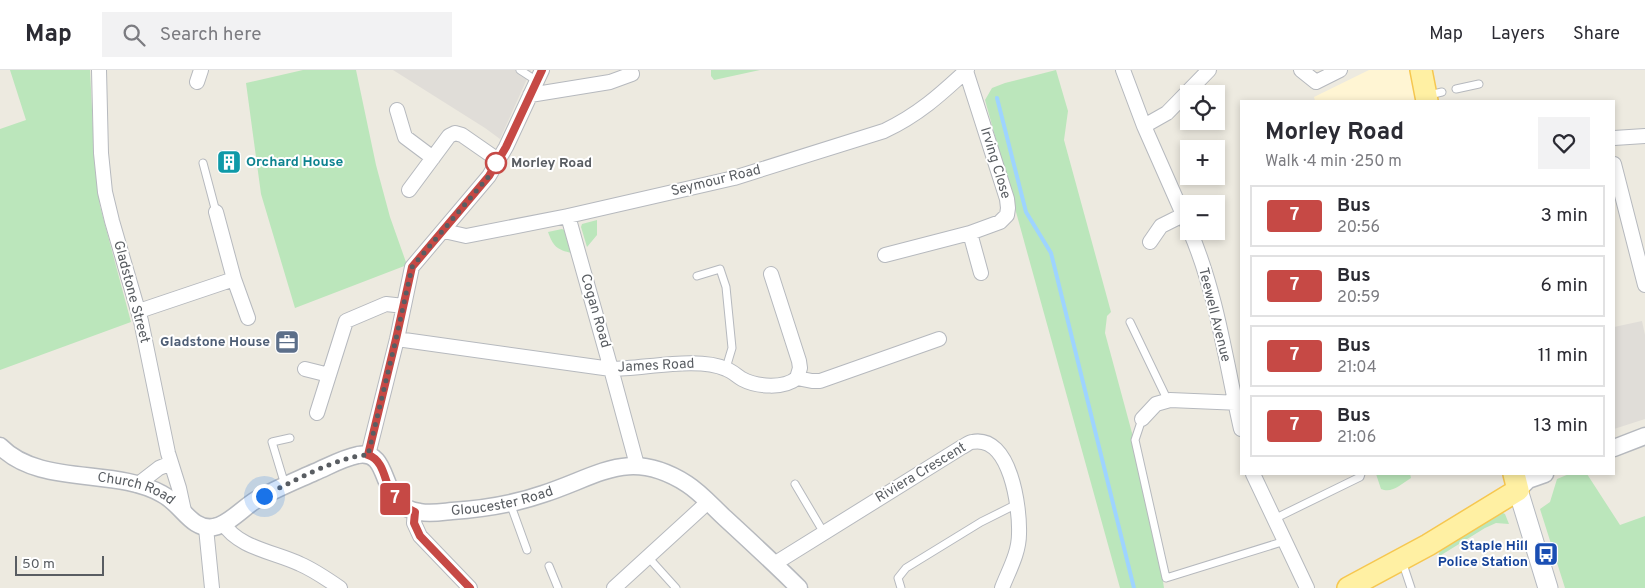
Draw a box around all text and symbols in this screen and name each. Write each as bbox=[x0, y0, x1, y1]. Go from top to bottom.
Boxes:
search box bbox=[102, 12, 452, 57]
text: Map bbox=[25, 20, 72, 50]
icon: search bbox=[120, 21, 148, 49]
text: Search here bbox=[160, 23, 261, 47]
text: Map bbox=[1429, 23, 1463, 46]
text: Layers bbox=[1491, 23, 1545, 46]
text: Share bbox=[1573, 23, 1620, 46]
map controls bbox=[1180, 85, 1225, 240]
button: locate bbox=[1180, 85, 1225, 130]
button: heart bbox=[1538, 117, 1590, 169]
text: Morley Road bbox=[1265, 118, 1404, 148]
street label: Irving Close bbox=[976, 125, 1014, 201]
button: + bbox=[1180, 140, 1225, 185]
building icon: Orchard House bbox=[216, 149, 242, 175]
marker: Morley Road bbox=[485, 152, 507, 174]
text: Walk · 4 min · 250 m bbox=[1265, 152, 1402, 172]
place label: Orchard House bbox=[246, 154, 343, 171]
place label: Morley Road bbox=[511, 155, 592, 172]
street label: Seymour Road bbox=[669, 162, 763, 200]
text: Bus bbox=[1337, 194, 1371, 218]
button: − bbox=[1180, 195, 1225, 240]
text: 7 bbox=[1290, 204, 1299, 227]
text: 3 min bbox=[1540, 204, 1588, 228]
text: 20:56 bbox=[1337, 218, 1380, 238]
street label: Gladstone Street bbox=[109, 239, 153, 345]
text: Bus bbox=[1337, 264, 1371, 288]
street label: Teewell Avenue bbox=[1194, 266, 1234, 364]
street label: Cogan Road bbox=[576, 272, 614, 350]
text: 7 bbox=[1290, 274, 1299, 297]
text: 6 min bbox=[1541, 274, 1588, 298]
text: 20:59 bbox=[1337, 288, 1380, 308]
office icon: Gladstone House bbox=[274, 329, 300, 355]
place label: Gladstone House bbox=[160, 334, 270, 351]
text: Bus bbox=[1337, 334, 1371, 358]
text: 7 bbox=[1290, 344, 1299, 367]
text: 11 min bbox=[1538, 344, 1588, 368]
street label: James Road bbox=[617, 355, 695, 377]
text: 21:04 bbox=[1337, 358, 1377, 378]
text: Bus bbox=[1337, 404, 1371, 428]
text: 7 bbox=[1290, 414, 1299, 437]
text: 13 min bbox=[1533, 414, 1588, 438]
text: 21:06 bbox=[1337, 428, 1376, 448]
street label: Riviera Crescent bbox=[873, 439, 969, 507]
street label: Church Road bbox=[97, 469, 179, 508]
line badge: 7 bbox=[379, 483, 411, 515]
street label: Gloucester Road bbox=[450, 483, 555, 520]
your location bbox=[252, 484, 277, 509]
text: 7 bbox=[390, 487, 400, 510]
place label: Staple Hill Police Station bbox=[1438, 538, 1528, 571]
bus stop icon: Staple Hill Police Station bbox=[1533, 541, 1559, 567]
scale bar bbox=[15, 553, 104, 576]
text: 50 m bbox=[22, 556, 55, 573]

